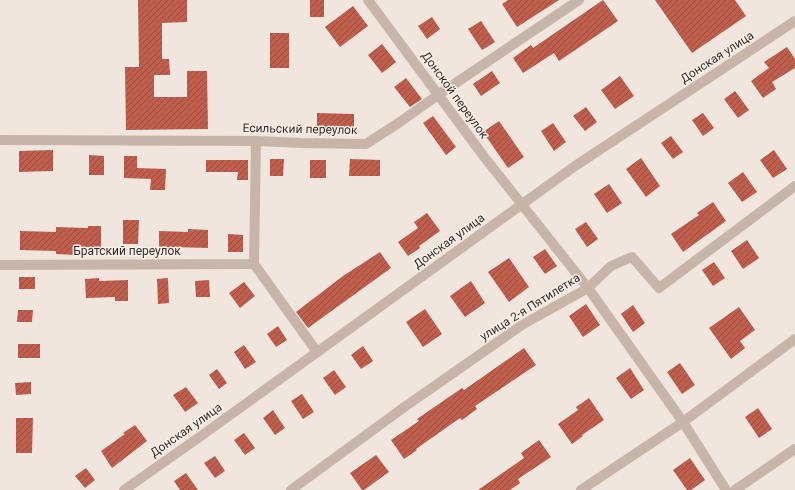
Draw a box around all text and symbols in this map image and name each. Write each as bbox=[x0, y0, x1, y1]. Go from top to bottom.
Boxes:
street label: Донская улица bbox=[678, 28, 756, 86]
street label: Донской переулок bbox=[419, 49, 492, 142]
street label: Есильский переулок bbox=[242, 121, 358, 137]
street label: Донская улица bbox=[411, 210, 487, 272]
street label: Братский переулок bbox=[73, 244, 181, 258]
street label: улица 2-я Пятилетка bbox=[477, 270, 583, 344]
street label: Донская улица bbox=[147, 400, 225, 460]

